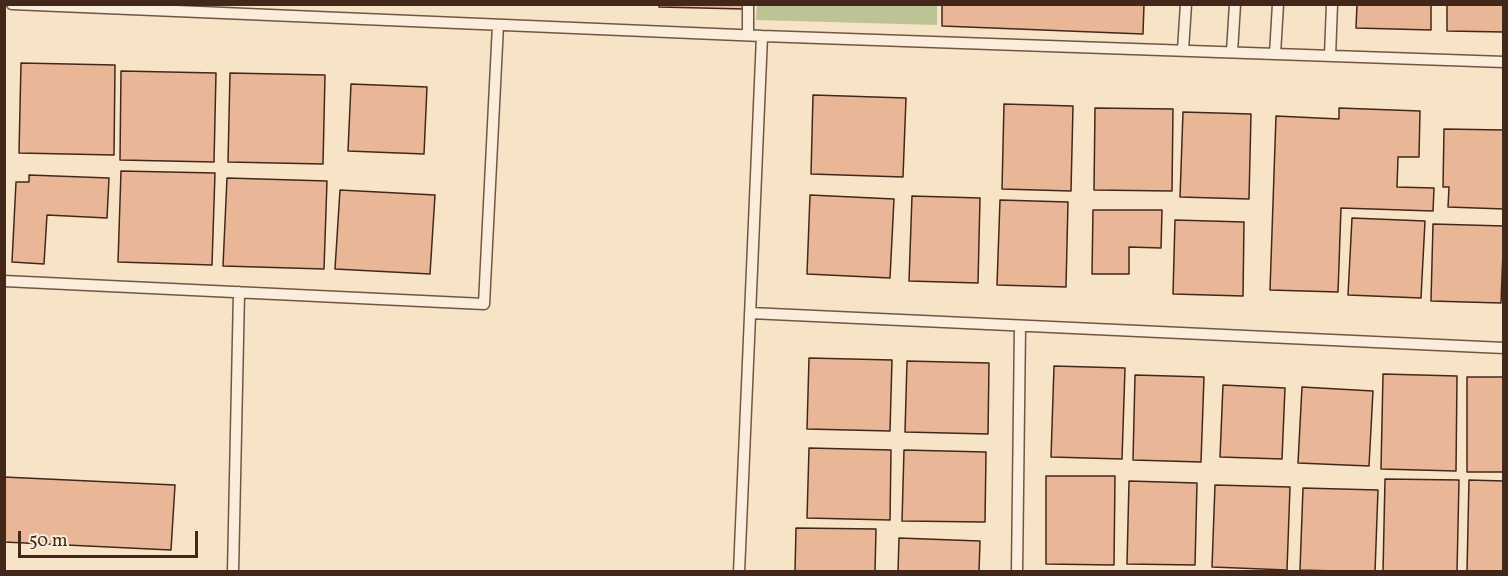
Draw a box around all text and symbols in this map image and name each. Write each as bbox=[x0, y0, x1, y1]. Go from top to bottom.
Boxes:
scale bar bbox=[21, 519, 201, 557]
text: 50 m bbox=[29, 529, 68, 554]

